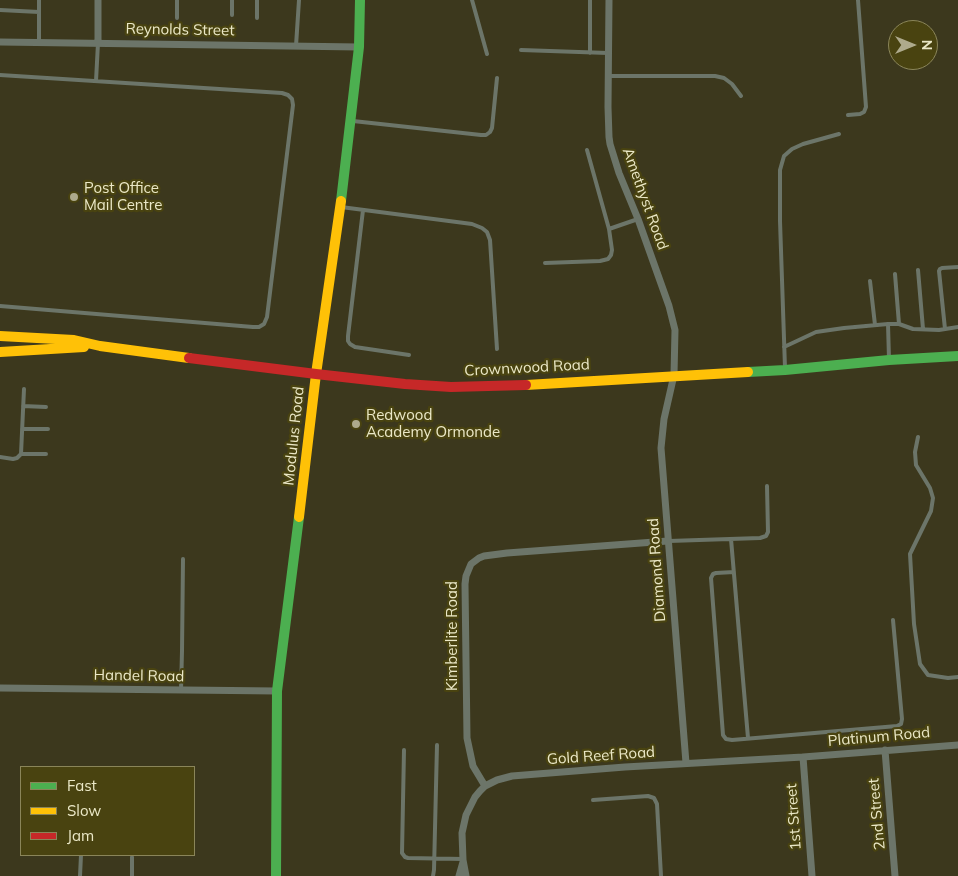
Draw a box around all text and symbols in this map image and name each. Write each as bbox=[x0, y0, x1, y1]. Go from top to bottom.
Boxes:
street label: Reynolds Street bbox=[125, 20, 235, 40]
north arrow bbox=[888, 20, 938, 70]
text: N bbox=[918, 40, 936, 50]
street label: Amethyst Road bbox=[618, 145, 672, 253]
place label: Post Office Mail Centre bbox=[84, 179, 162, 214]
marker: Post Office Mail Centre bbox=[68, 191, 80, 203]
street label: Crownwood Road bbox=[464, 356, 590, 380]
street label: Modulus Road bbox=[280, 386, 308, 486]
place label: Redwood Academy Ormonde bbox=[366, 406, 500, 441]
marker: Redwood Academy Ormonde bbox=[350, 418, 362, 430]
street label: Diamond Road bbox=[644, 518, 670, 622]
street label: Kimberlite Road bbox=[443, 581, 461, 691]
street label: Handel Road bbox=[94, 666, 184, 686]
street label: Platinum Road bbox=[827, 724, 931, 750]
street label: Gold Reef Road bbox=[546, 743, 656, 769]
legend bbox=[20, 766, 195, 856]
text: Fast bbox=[67, 776, 97, 795]
street label: 2nd Street bbox=[865, 777, 889, 851]
street label: 1st Street bbox=[783, 783, 805, 851]
text: Slow bbox=[67, 801, 101, 820]
text: Jam bbox=[67, 826, 94, 845]

